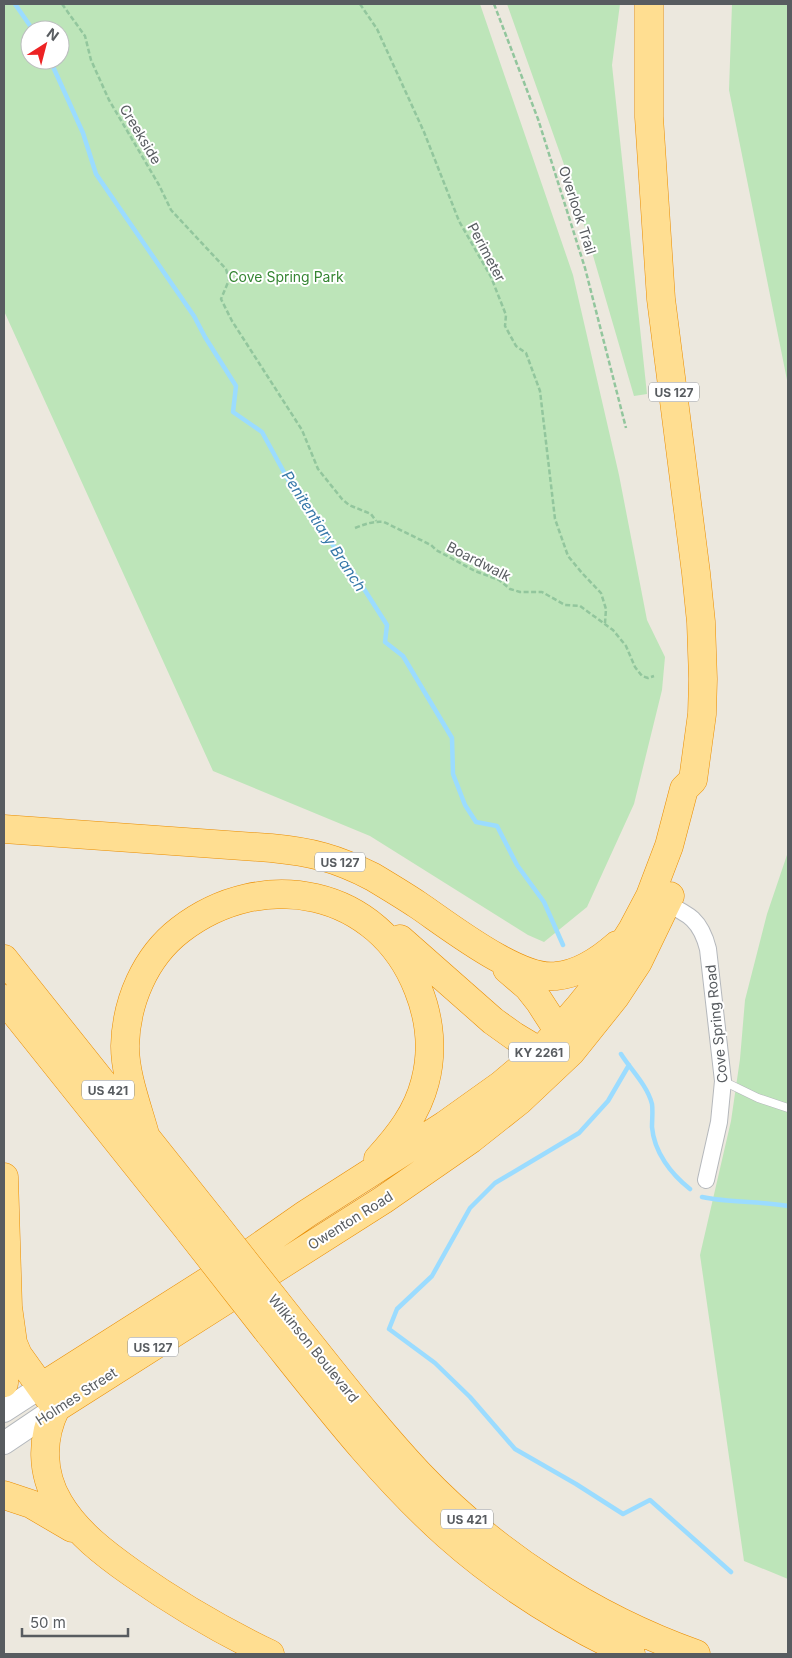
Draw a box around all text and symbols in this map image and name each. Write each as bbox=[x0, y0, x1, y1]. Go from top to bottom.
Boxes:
north arrow bbox=[20, 20, 70, 70]
text: N bbox=[44, 24, 62, 44]
street label: Creekside bbox=[117, 101, 165, 167]
street label: Overlook Trail bbox=[556, 164, 600, 256]
street label: Perimeter bbox=[464, 220, 510, 284]
park label: Cove Spring Park bbox=[228, 268, 344, 285]
road number: US 127 bbox=[649, 382, 699, 402]
water label: Penitentiary Branch bbox=[278, 467, 370, 595]
street label: Boardwalk bbox=[444, 538, 514, 585]
road number: US 127 bbox=[315, 852, 365, 872]
street label: Cove Spring Road bbox=[701, 964, 731, 1084]
road number: KY 2261 bbox=[509, 1042, 569, 1062]
road number: US 421 bbox=[82, 1080, 134, 1100]
street label: Owenton Road bbox=[304, 1187, 396, 1253]
street label: Wilkinson Boulevard bbox=[265, 1290, 363, 1406]
road number: US 127 bbox=[128, 1338, 178, 1356]
street label: Holmes Street bbox=[32, 1363, 120, 1429]
road number: US 421 bbox=[441, 1510, 493, 1528]
scale bar bbox=[22, 1606, 129, 1638]
text: 50 m bbox=[30, 1613, 66, 1632]

